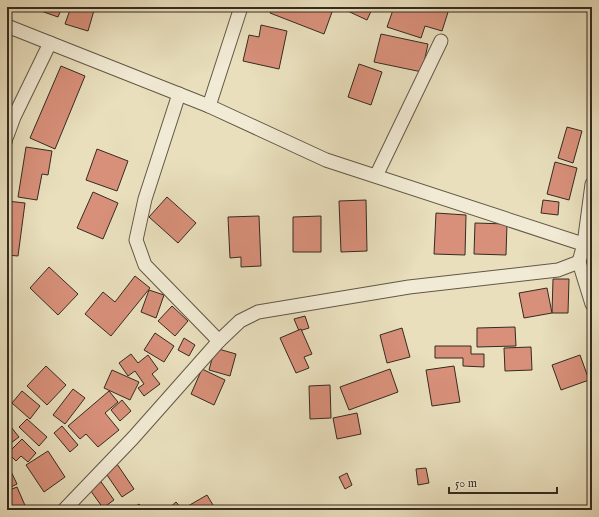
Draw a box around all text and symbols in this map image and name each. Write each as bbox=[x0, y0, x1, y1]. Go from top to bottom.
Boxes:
scale bar bbox=[449, 469, 557, 495]
text: 50 m bbox=[455, 476, 477, 491]

